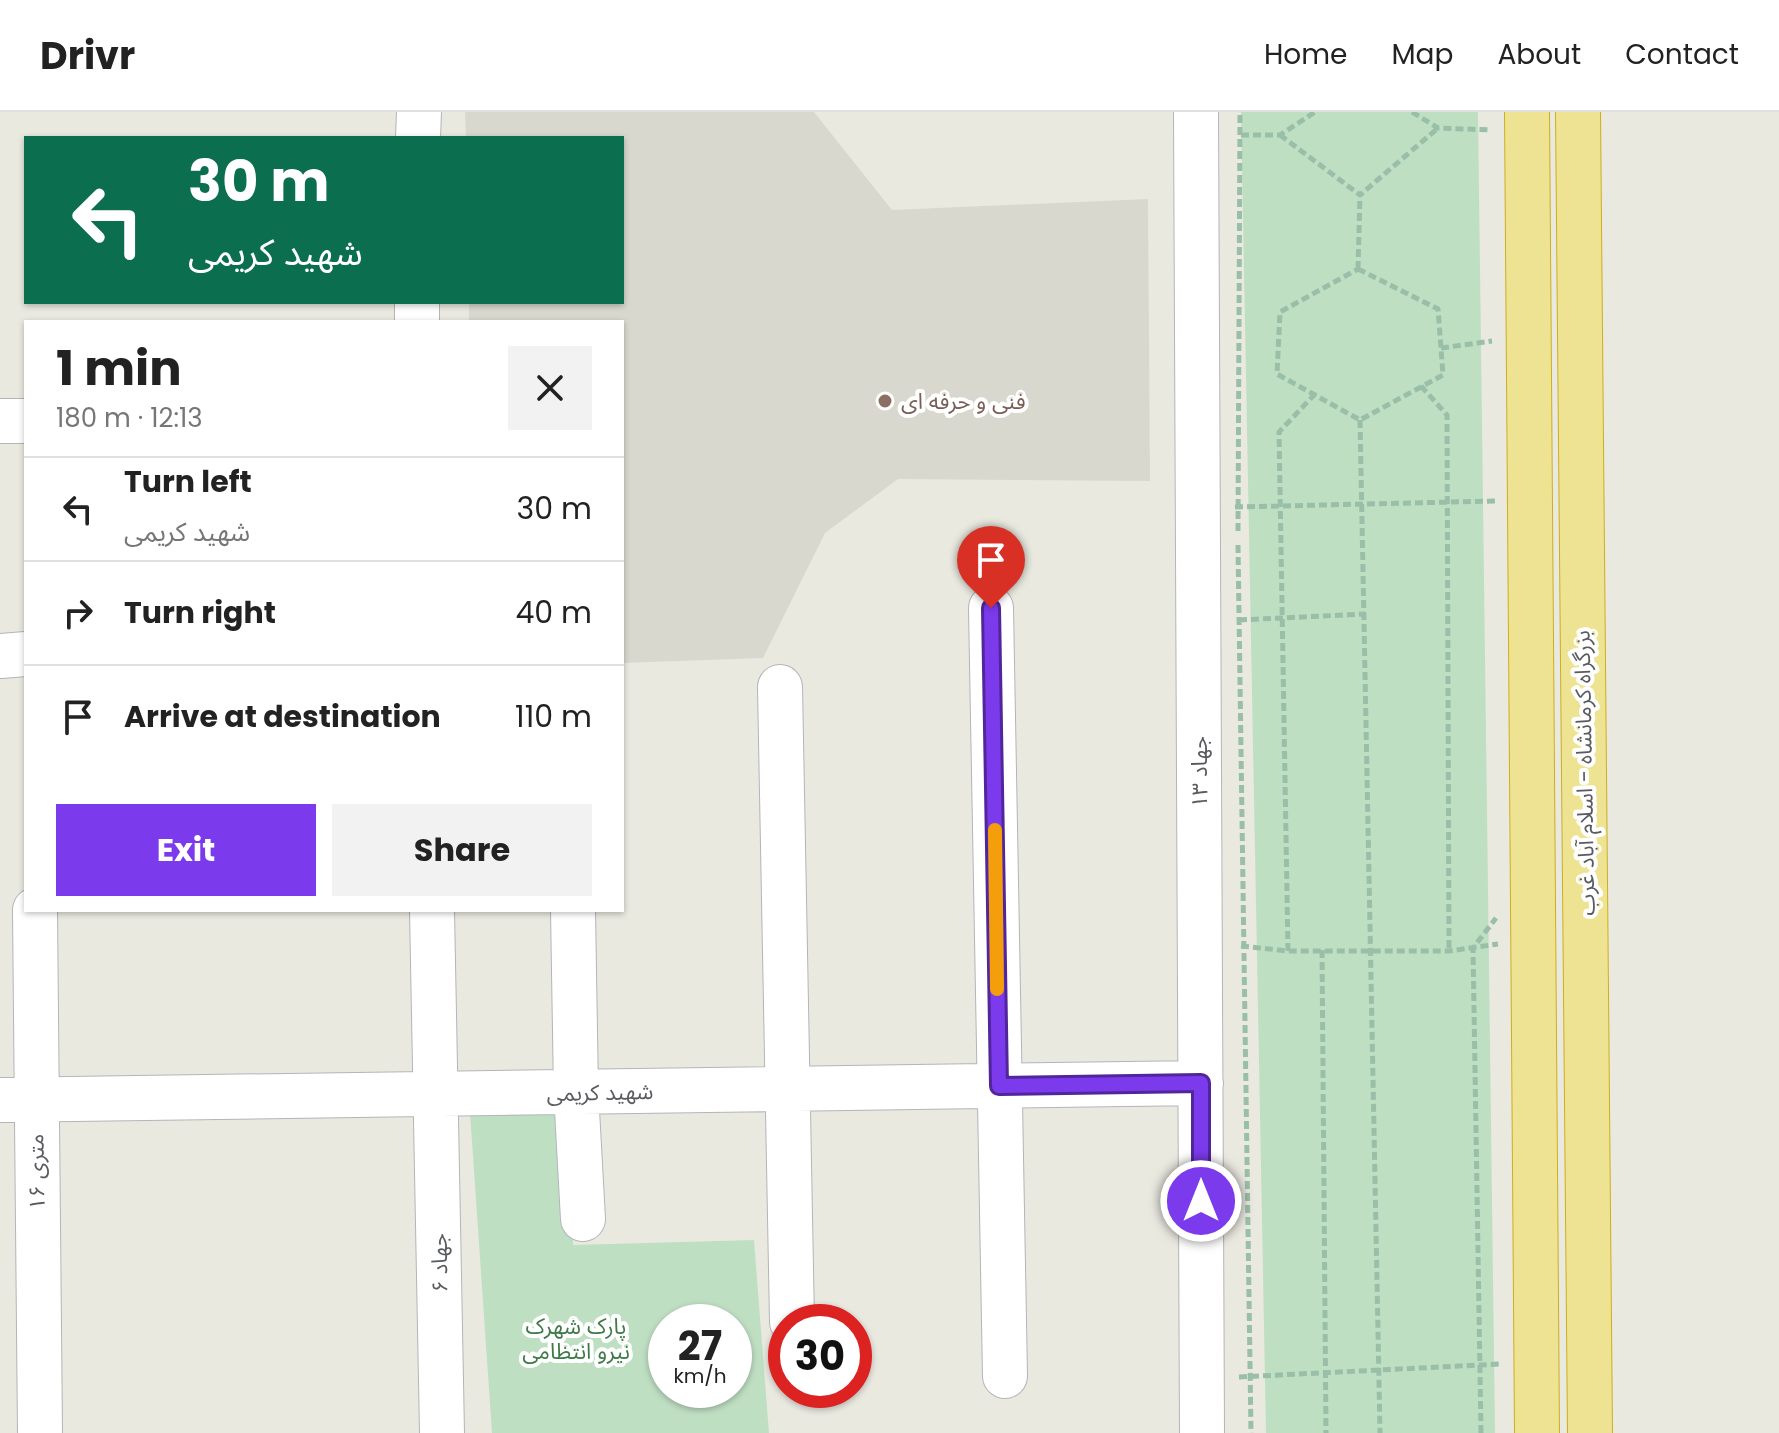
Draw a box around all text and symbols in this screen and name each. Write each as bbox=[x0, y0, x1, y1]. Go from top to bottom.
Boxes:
text: Drivr bbox=[40, 29, 135, 82]
text: Home bbox=[1264, 35, 1347, 74]
text: Map bbox=[1391, 35, 1453, 74]
text: About bbox=[1497, 35, 1581, 74]
text: Contact bbox=[1625, 35, 1739, 74]
text: 30 m bbox=[188, 142, 330, 221]
icon: left bbox=[56, 168, 160, 272]
text: شهید کریمی bbox=[188, 227, 363, 278]
text: 1 min bbox=[56, 335, 182, 402]
button: close bbox=[508, 346, 592, 430]
place label: فنی و حرفه ای bbox=[901, 386, 1026, 417]
marker: فنی و حرفه ای bbox=[876, 392, 894, 410]
text: 180 m · 12:13 bbox=[56, 400, 203, 436]
text: Turn left bbox=[124, 460, 252, 503]
icon: left bbox=[56, 487, 100, 531]
text: 30 m bbox=[517, 487, 592, 530]
text: شهید کریمی bbox=[124, 514, 250, 550]
pin bbox=[957, 526, 1025, 608]
icon: arrive bbox=[969, 538, 1013, 582]
icon: right bbox=[56, 591, 100, 635]
text: Turn right bbox=[124, 591, 276, 634]
text: 40 m bbox=[515, 591, 592, 634]
street label: بزرگراه کرمانشاه - اسلام آباد غرب bbox=[1567, 630, 1603, 916]
icon: arrive bbox=[56, 695, 100, 739]
text: Arrive at destination bbox=[124, 695, 441, 738]
text: 110 m bbox=[515, 695, 592, 738]
street label: جهاد ۱۳ bbox=[1184, 736, 1215, 808]
button: Exit bbox=[56, 804, 316, 896]
button: Share bbox=[332, 804, 592, 896]
street label: شهید کریمی bbox=[546, 1076, 654, 1109]
street label: ۱۶ متری bbox=[20, 1134, 53, 1210]
position arrow bbox=[1159, 1159, 1243, 1243]
street label: جهاد ۶ bbox=[423, 1233, 456, 1293]
speed limit sign: 30 bbox=[768, 1304, 872, 1408]
park label: پارک شهرک نیرو انتظامی bbox=[522, 1311, 630, 1367]
text: 27 bbox=[678, 1318, 722, 1374]
text: km/h bbox=[673, 1362, 727, 1390]

